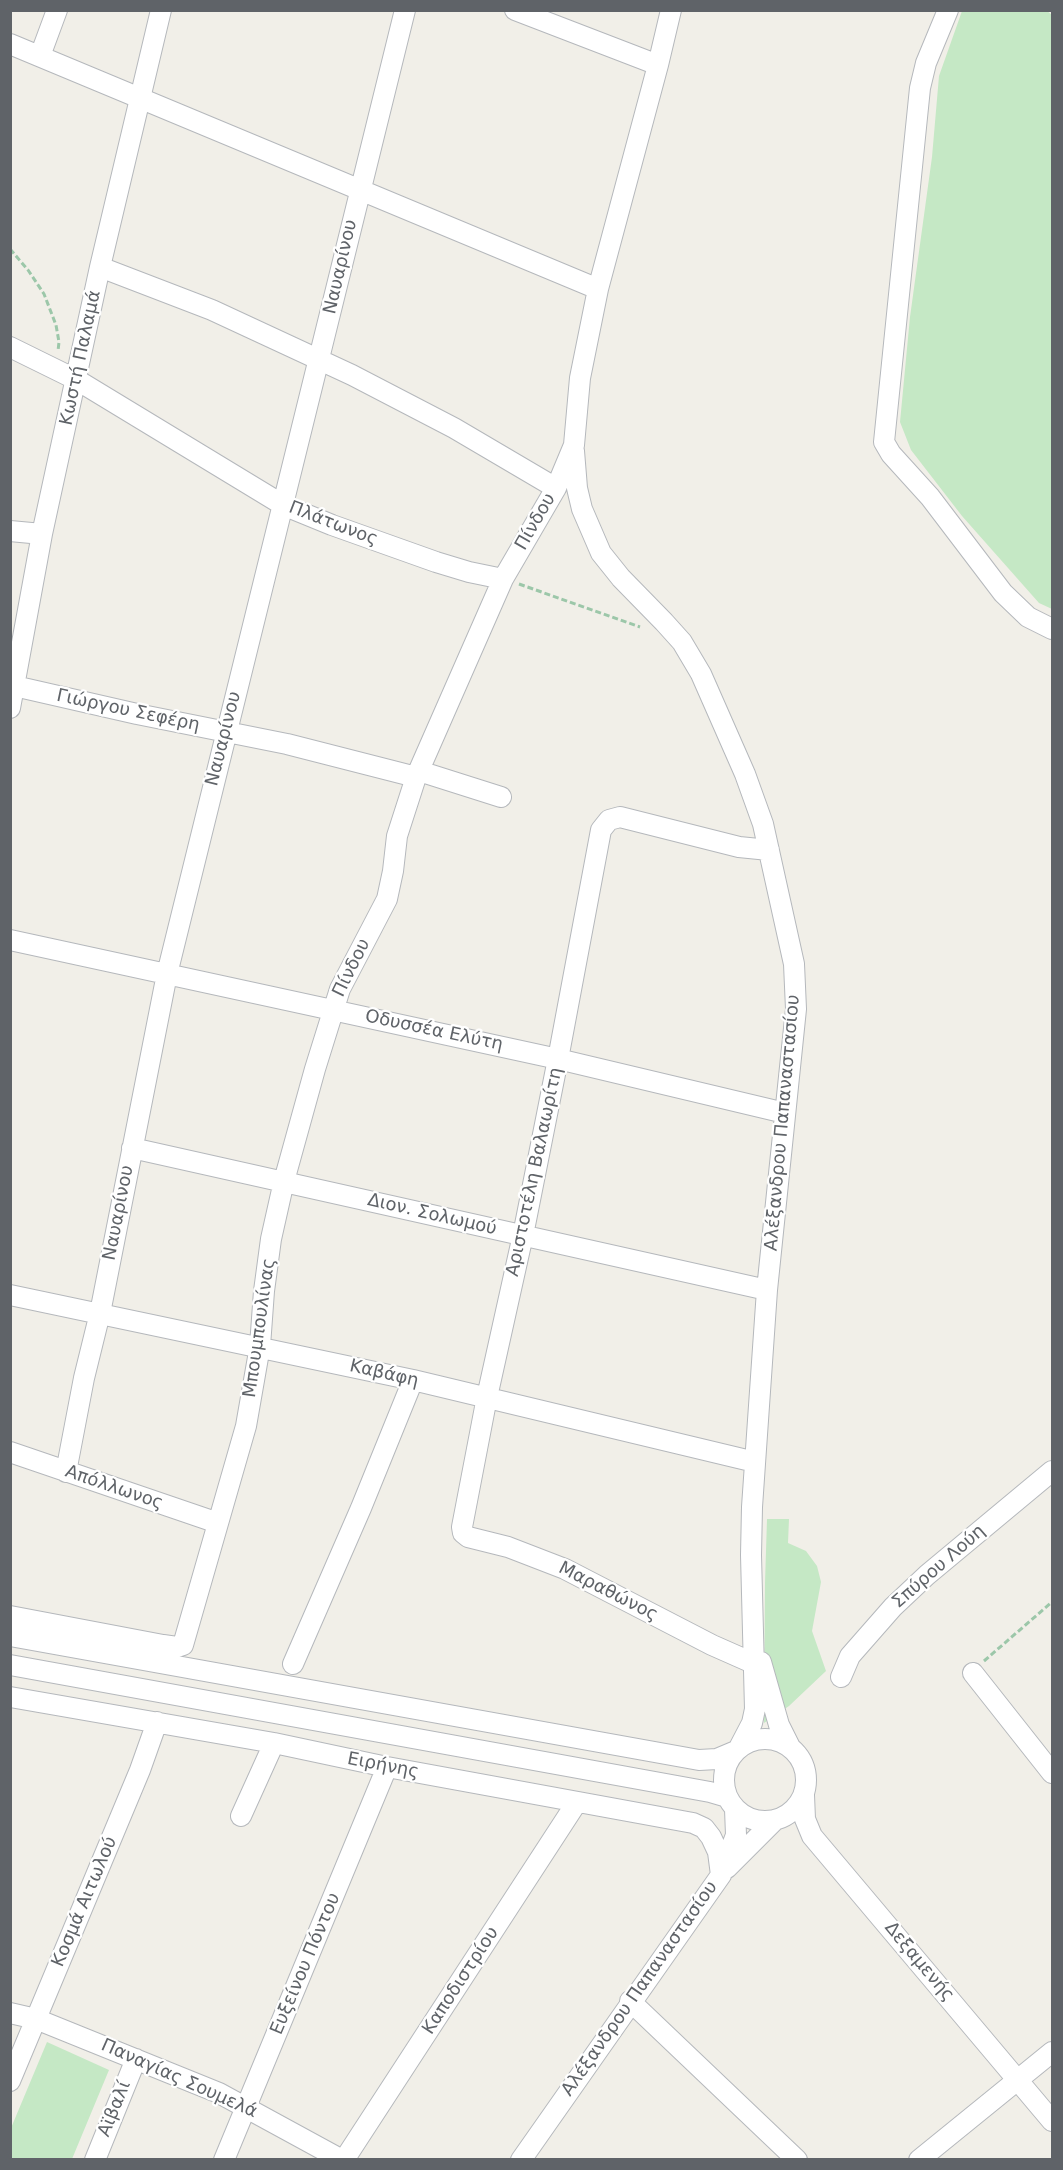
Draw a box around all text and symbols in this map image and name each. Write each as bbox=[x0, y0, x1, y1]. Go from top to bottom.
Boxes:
street label: Ναυαρίνου bbox=[320, 218, 362, 316]
street label: Κωστή Παλαμά bbox=[56, 289, 106, 427]
street label: Πίνδου bbox=[511, 490, 561, 554]
street label: Πλάτωνος bbox=[285, 497, 381, 551]
street label: Γιώργου Σεφέρη bbox=[54, 685, 202, 737]
street label: Ναυαρίνου bbox=[202, 690, 246, 788]
street label: Πίνδου bbox=[329, 935, 375, 1001]
street label: Αλέξανδρου Παπαναστασίου bbox=[761, 994, 805, 1252]
street label: Οδυσσέα Ελύτη bbox=[363, 1006, 505, 1056]
street label: Αριστοτέλη Βαλαωρίτη bbox=[502, 1066, 568, 1278]
street label: Ναυαρίνου bbox=[99, 1164, 139, 1262]
street label: Διον. Σολωμού bbox=[365, 1190, 499, 1240]
street label: Μπουμπουλίνας bbox=[240, 1257, 280, 1399]
street label: Καβάφη bbox=[347, 1356, 421, 1392]
street label: Απόλλωνος bbox=[62, 1461, 166, 1515]
street label: Σπύρου Λούη bbox=[888, 1521, 990, 1613]
street label: Μαραθώνος bbox=[555, 1558, 661, 1626]
street label: Ειρήνης bbox=[345, 1748, 421, 1784]
street label: Κοσμά Αιτωλού bbox=[48, 1834, 122, 1970]
street label: Αλέξανδρου Παπαναστασίου bbox=[557, 1877, 723, 2101]
street label: Ευξείνου Πόντου bbox=[266, 1890, 346, 2038]
street label: Δεξαμενής bbox=[880, 1918, 958, 2006]
street label: Καποδιστρίου bbox=[418, 1923, 504, 2039]
street label: Παναγίας Σουμελά bbox=[98, 2035, 260, 2123]
street label: Αϊβαλί bbox=[94, 2078, 136, 2140]

